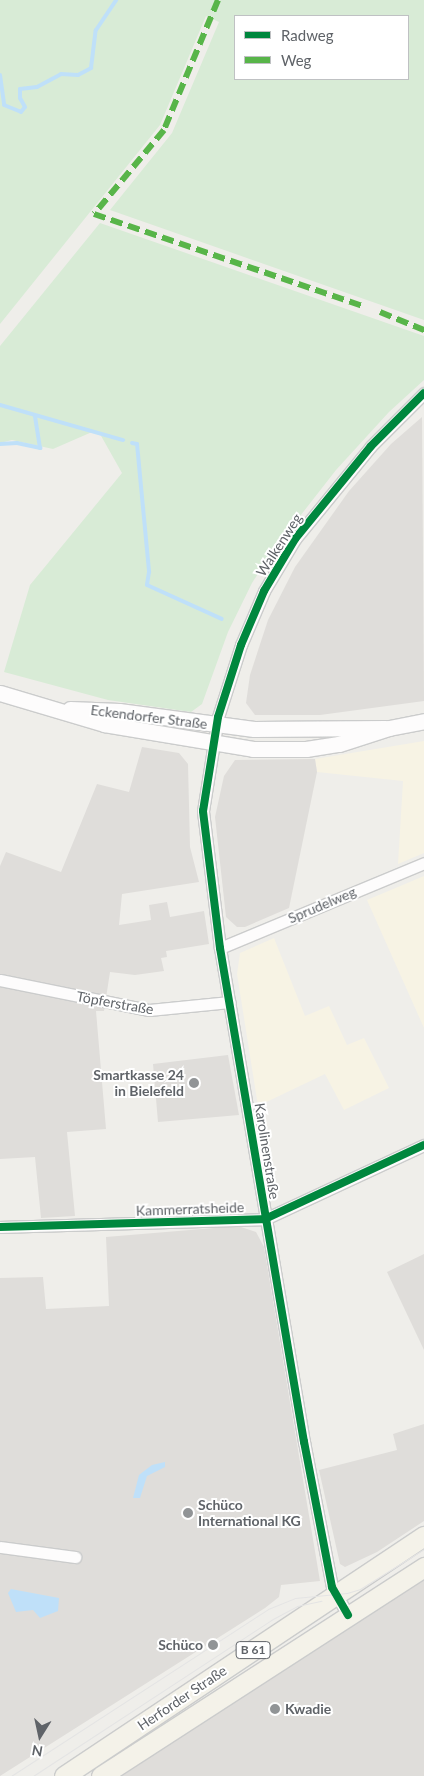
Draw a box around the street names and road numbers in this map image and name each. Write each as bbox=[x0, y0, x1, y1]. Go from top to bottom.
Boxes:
street label: Walkenweg bbox=[253, 510, 305, 580]
street label: Eckendorfer Straße bbox=[90, 701, 208, 733]
street label: Sprudelweg bbox=[285, 883, 359, 927]
street label: Töpferstraße bbox=[75, 988, 155, 1018]
street label: Karolinenstraße bbox=[251, 1102, 283, 1200]
street label: Kammerratsheide bbox=[136, 1199, 244, 1219]
road number: B 61 bbox=[236, 1640, 270, 1660]
street label: Herforder Straße bbox=[134, 1662, 230, 1734]

